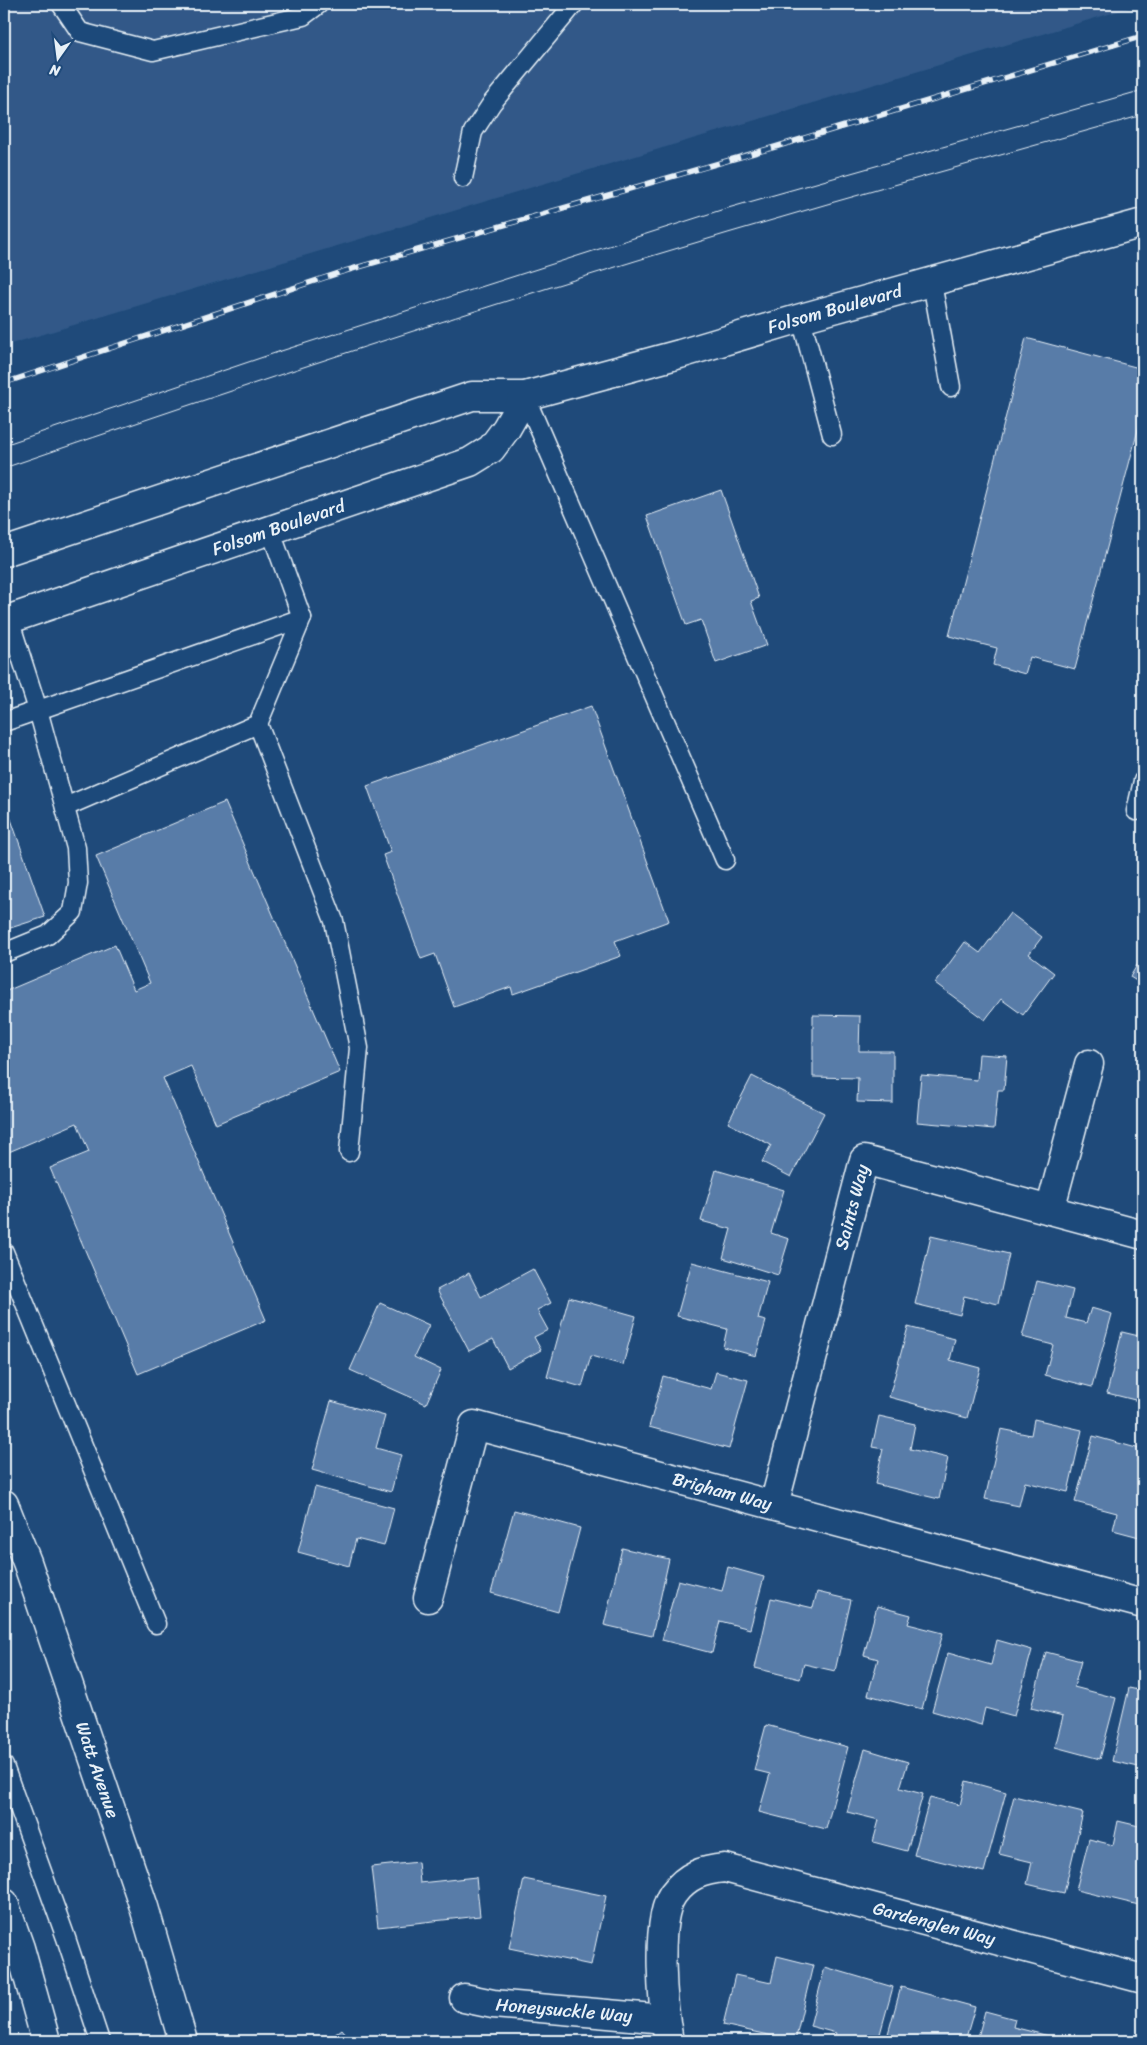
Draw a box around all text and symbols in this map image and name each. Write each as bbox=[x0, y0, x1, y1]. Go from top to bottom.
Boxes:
north arrow bbox=[32, 32, 82, 82]
text: N bbox=[47, 57, 64, 84]
street label: Folsom Boulevard bbox=[763, 274, 907, 343]
street label: Folsom Boulevard bbox=[208, 489, 351, 565]
street label: Saints Way bbox=[825, 1160, 878, 1253]
street label: Brigham Way bbox=[669, 1463, 776, 1520]
street label: Watt Avenue bbox=[66, 1717, 129, 1823]
street label: Gardenglen Way bbox=[869, 1892, 1000, 1955]
street label: Honeysuckle Way bbox=[494, 1988, 634, 2032]

